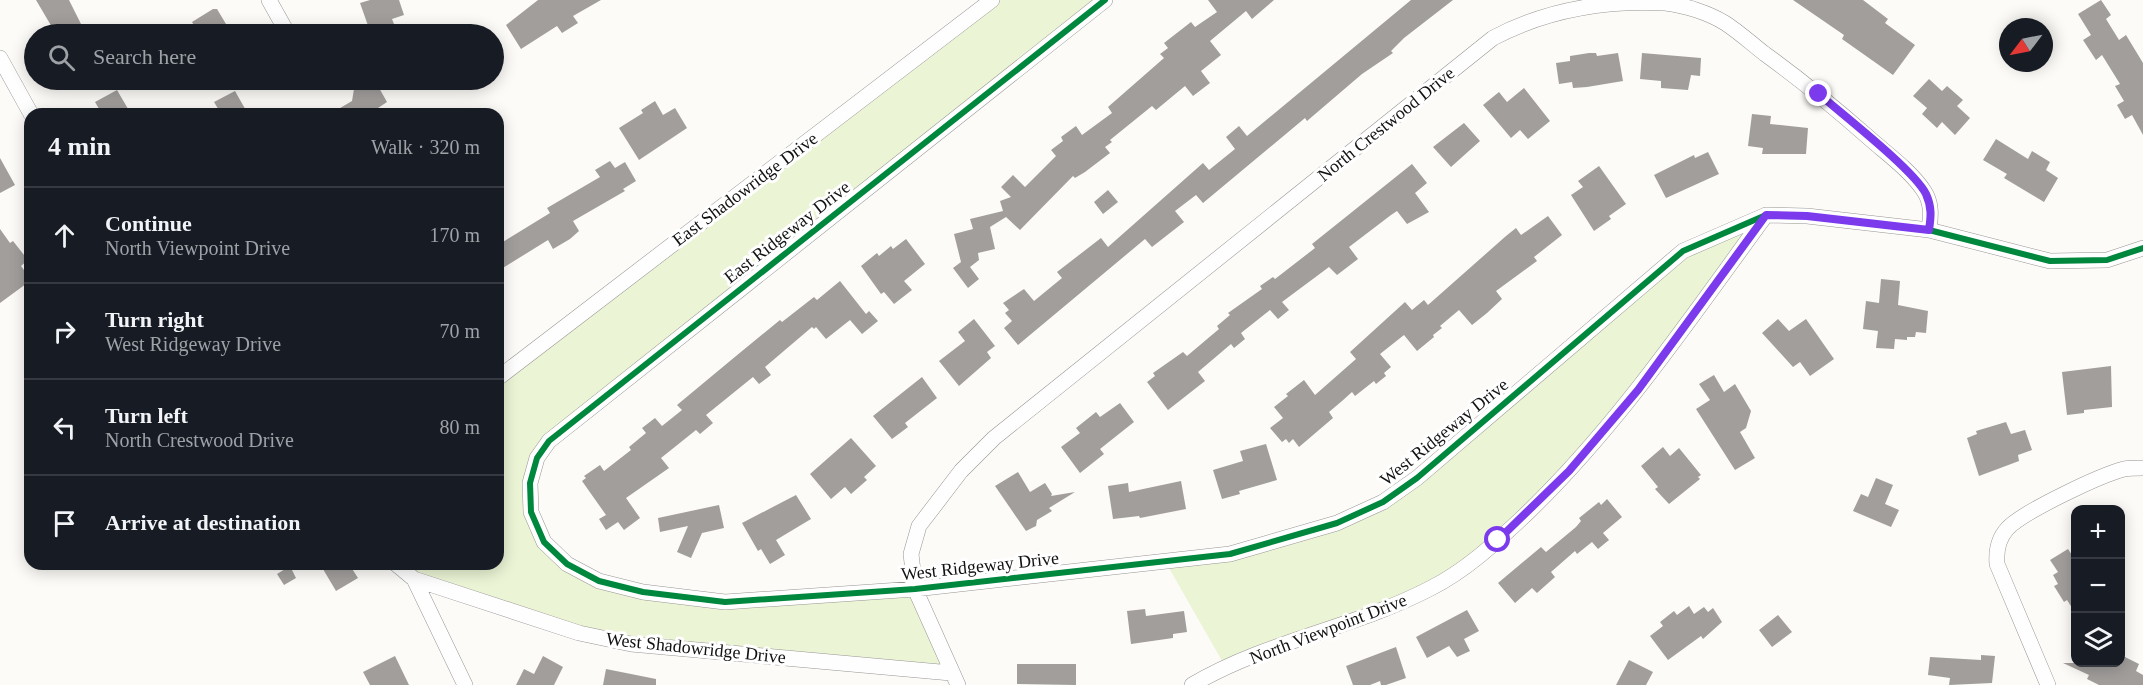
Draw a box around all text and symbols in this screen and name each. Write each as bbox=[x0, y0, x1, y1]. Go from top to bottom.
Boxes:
north arrow bbox=[1999, 18, 2053, 72]
search box bbox=[24, 24, 504, 90]
icon: search bbox=[45, 41, 78, 74]
text: Search here bbox=[93, 44, 196, 69]
street label: North Crestwood Drive bbox=[1314, 63, 1458, 185]
route end bbox=[1805, 80, 1831, 106]
street label: East Shadowridge Drive bbox=[669, 128, 821, 250]
text: 4 min bbox=[48, 132, 111, 161]
text: Walk · 320 m bbox=[371, 136, 480, 158]
street label: East Ridgeway Drive bbox=[720, 177, 854, 287]
text: Continue bbox=[105, 211, 192, 236]
icon: ahead bbox=[48, 219, 81, 252]
text: 170 m bbox=[429, 224, 480, 246]
text: North Viewpoint Drive bbox=[105, 237, 290, 259]
text: Turn right bbox=[105, 307, 204, 332]
icon: right bbox=[48, 315, 81, 348]
text: 70 m bbox=[439, 320, 480, 342]
text: West Ridgeway Drive bbox=[105, 333, 281, 355]
street label: West Ridgeway Drive bbox=[1376, 374, 1512, 490]
text: Turn left bbox=[105, 403, 188, 428]
icon: left bbox=[48, 411, 81, 444]
text: 80 m bbox=[439, 416, 480, 438]
text: North Crestwood Drive bbox=[105, 429, 294, 451]
map controls bbox=[2071, 505, 2125, 667]
button: + bbox=[2071, 505, 2125, 559]
icon: arrive bbox=[48, 507, 81, 540]
text: Arrive at destination bbox=[105, 510, 301, 535]
route start bbox=[1484, 526, 1510, 552]
street label: West Ridgeway Drive bbox=[900, 548, 1060, 584]
button: − bbox=[2071, 559, 2125, 613]
street label: North Viewpoint Drive bbox=[1247, 590, 1409, 668]
button: layers bbox=[2071, 613, 2125, 667]
street label: West Shadowridge Drive bbox=[605, 629, 787, 667]

